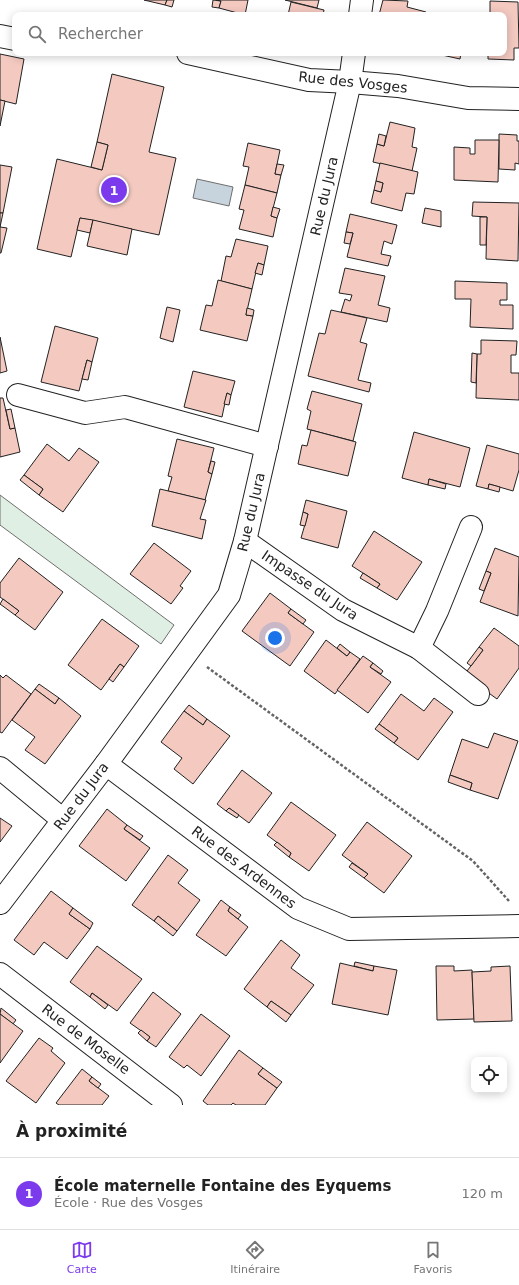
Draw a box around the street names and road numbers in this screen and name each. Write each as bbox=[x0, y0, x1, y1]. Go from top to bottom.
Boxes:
street label: Rue des Vosges bbox=[298, 68, 408, 96]
street label: Rue du Jura bbox=[307, 155, 341, 237]
street label: Rue du Jura bbox=[234, 471, 268, 553]
street label: Impasse du Jura bbox=[259, 547, 361, 623]
street label: Rue du Jura bbox=[50, 759, 112, 833]
street label: Rue des Ardennes bbox=[189, 823, 299, 911]
street label: Rue de Moselle bbox=[39, 1001, 133, 1077]

